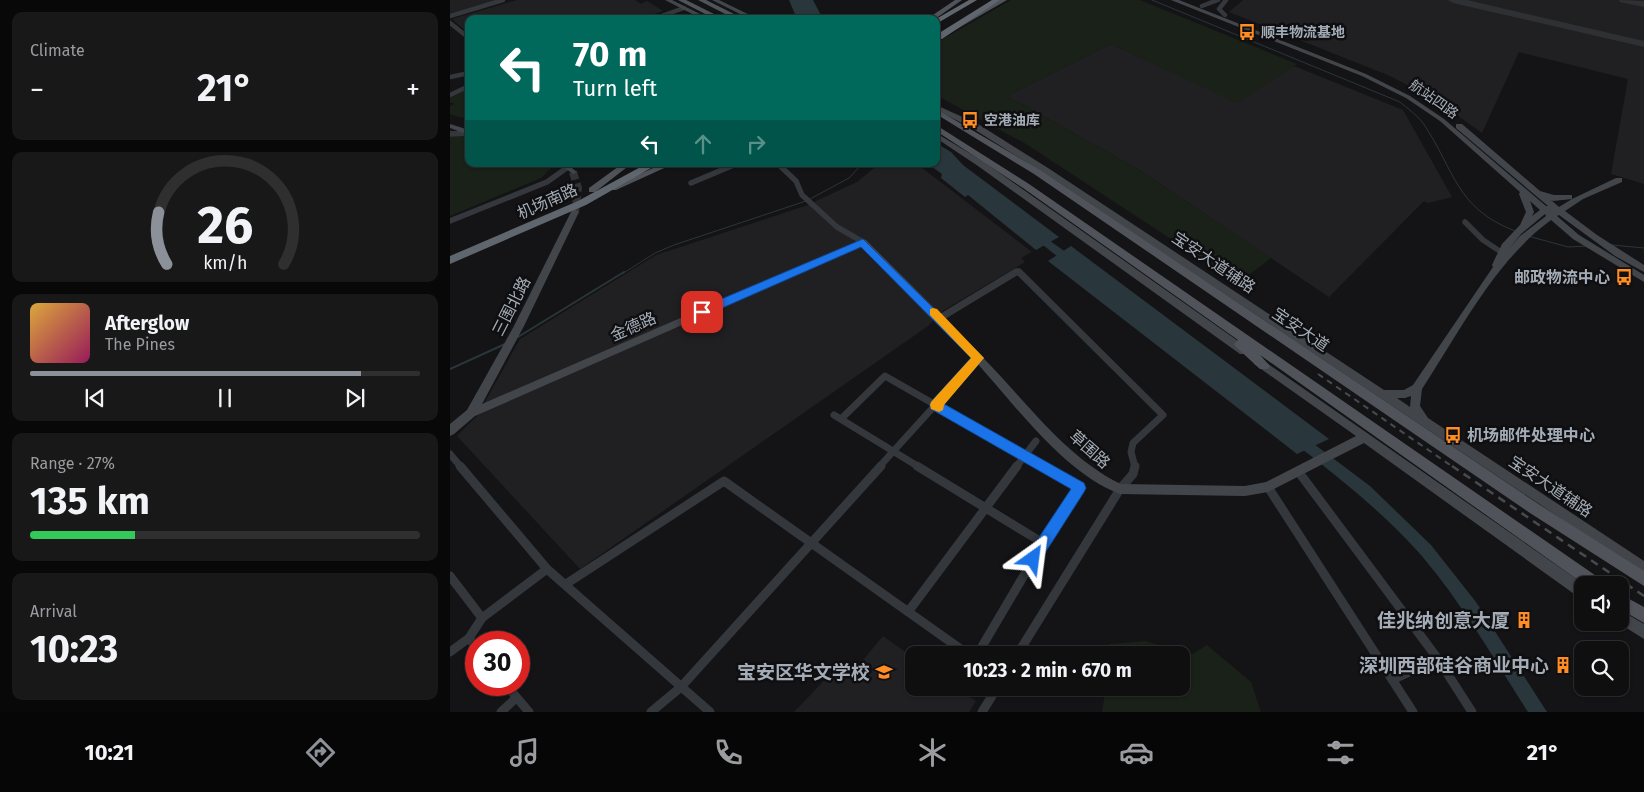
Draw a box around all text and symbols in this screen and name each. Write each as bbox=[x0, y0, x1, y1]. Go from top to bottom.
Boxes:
bus stop icon: 顺丰物流基地 bbox=[1237, 22, 1257, 42]
place label: 顺丰物流基地 bbox=[1261, 24, 1345, 41]
text: 70 m bbox=[573, 33, 647, 75]
icon: left bbox=[490, 35, 555, 100]
text: Climate bbox=[30, 41, 85, 60]
text: 21° bbox=[197, 65, 253, 111]
text: − bbox=[30, 73, 44, 106]
text: + bbox=[406, 73, 420, 106]
text: Turn left bbox=[573, 75, 657, 102]
street label: 航站四路 bbox=[1406, 76, 1462, 122]
bus stop icon: 空港油库 bbox=[960, 110, 980, 130]
place label: 空港油库 bbox=[984, 112, 1040, 129]
icon: left bbox=[636, 130, 664, 158]
icon: ahead bbox=[689, 130, 717, 158]
icon: right bbox=[742, 130, 770, 158]
street label: 机场南路 bbox=[514, 180, 580, 223]
text: 26 bbox=[197, 194, 253, 257]
street label: 宝安大道辅路 bbox=[1169, 228, 1259, 297]
text: km/h bbox=[203, 252, 247, 274]
bus stop icon: 邮政物流中心 bbox=[1614, 267, 1634, 287]
place label: 邮政物流中心 bbox=[1514, 268, 1610, 287]
street label: 三围北路 bbox=[488, 273, 534, 339]
pin bbox=[681, 291, 723, 333]
icon: arrive bbox=[688, 298, 716, 326]
street label: 宝安大道 bbox=[1269, 304, 1333, 355]
street label: 金德路 bbox=[607, 308, 659, 345]
text: Afterglow bbox=[105, 312, 189, 335]
text: The Pines bbox=[105, 335, 175, 354]
icon: previous bbox=[81, 384, 109, 412]
icon: pause bbox=[211, 384, 239, 412]
icon: next bbox=[341, 384, 369, 412]
bus stop icon: 机场邮件处理中心 bbox=[1443, 425, 1463, 445]
street label: 草围路 bbox=[1065, 426, 1114, 472]
place label: 机场邮件处理中心 bbox=[1467, 426, 1595, 445]
street label: 宝安大道辅路 bbox=[1506, 452, 1596, 521]
text: Range · 27% bbox=[30, 454, 115, 473]
text: 135 km bbox=[30, 478, 150, 524]
position arrow bbox=[1006, 532, 1058, 584]
map controls bbox=[1574, 576, 1629, 696]
button: sound bbox=[1574, 576, 1629, 631]
text: Arrival bbox=[30, 602, 77, 621]
place label: 佳兆纳创意大厦 bbox=[1377, 609, 1510, 632]
building icon: 佳兆纳创意大厦 bbox=[1514, 610, 1534, 630]
text: 10:23 bbox=[30, 626, 118, 672]
speed limit sign: 30 bbox=[465, 631, 530, 696]
button: search bbox=[1574, 641, 1629, 696]
place label: 深圳西部硅谷商业中心 bbox=[1359, 654, 1549, 677]
building icon: 深圳西部硅谷商业中心 bbox=[1553, 655, 1573, 675]
text: 10:23 · 2 min · 670 m bbox=[963, 659, 1132, 682]
place label: 宝安区华文学校 bbox=[737, 661, 870, 684]
school or university icon: 宝安区华文学校 bbox=[874, 662, 894, 682]
icon: directions bbox=[303, 735, 338, 770]
icon: music bbox=[507, 735, 542, 770]
icon: phone bbox=[711, 735, 746, 770]
icon: climate bbox=[915, 735, 950, 770]
icon: car bbox=[1119, 735, 1154, 770]
icon: filters bbox=[1323, 735, 1358, 770]
text: 10:21 bbox=[84, 739, 134, 766]
text: 21° bbox=[1527, 739, 1559, 766]

